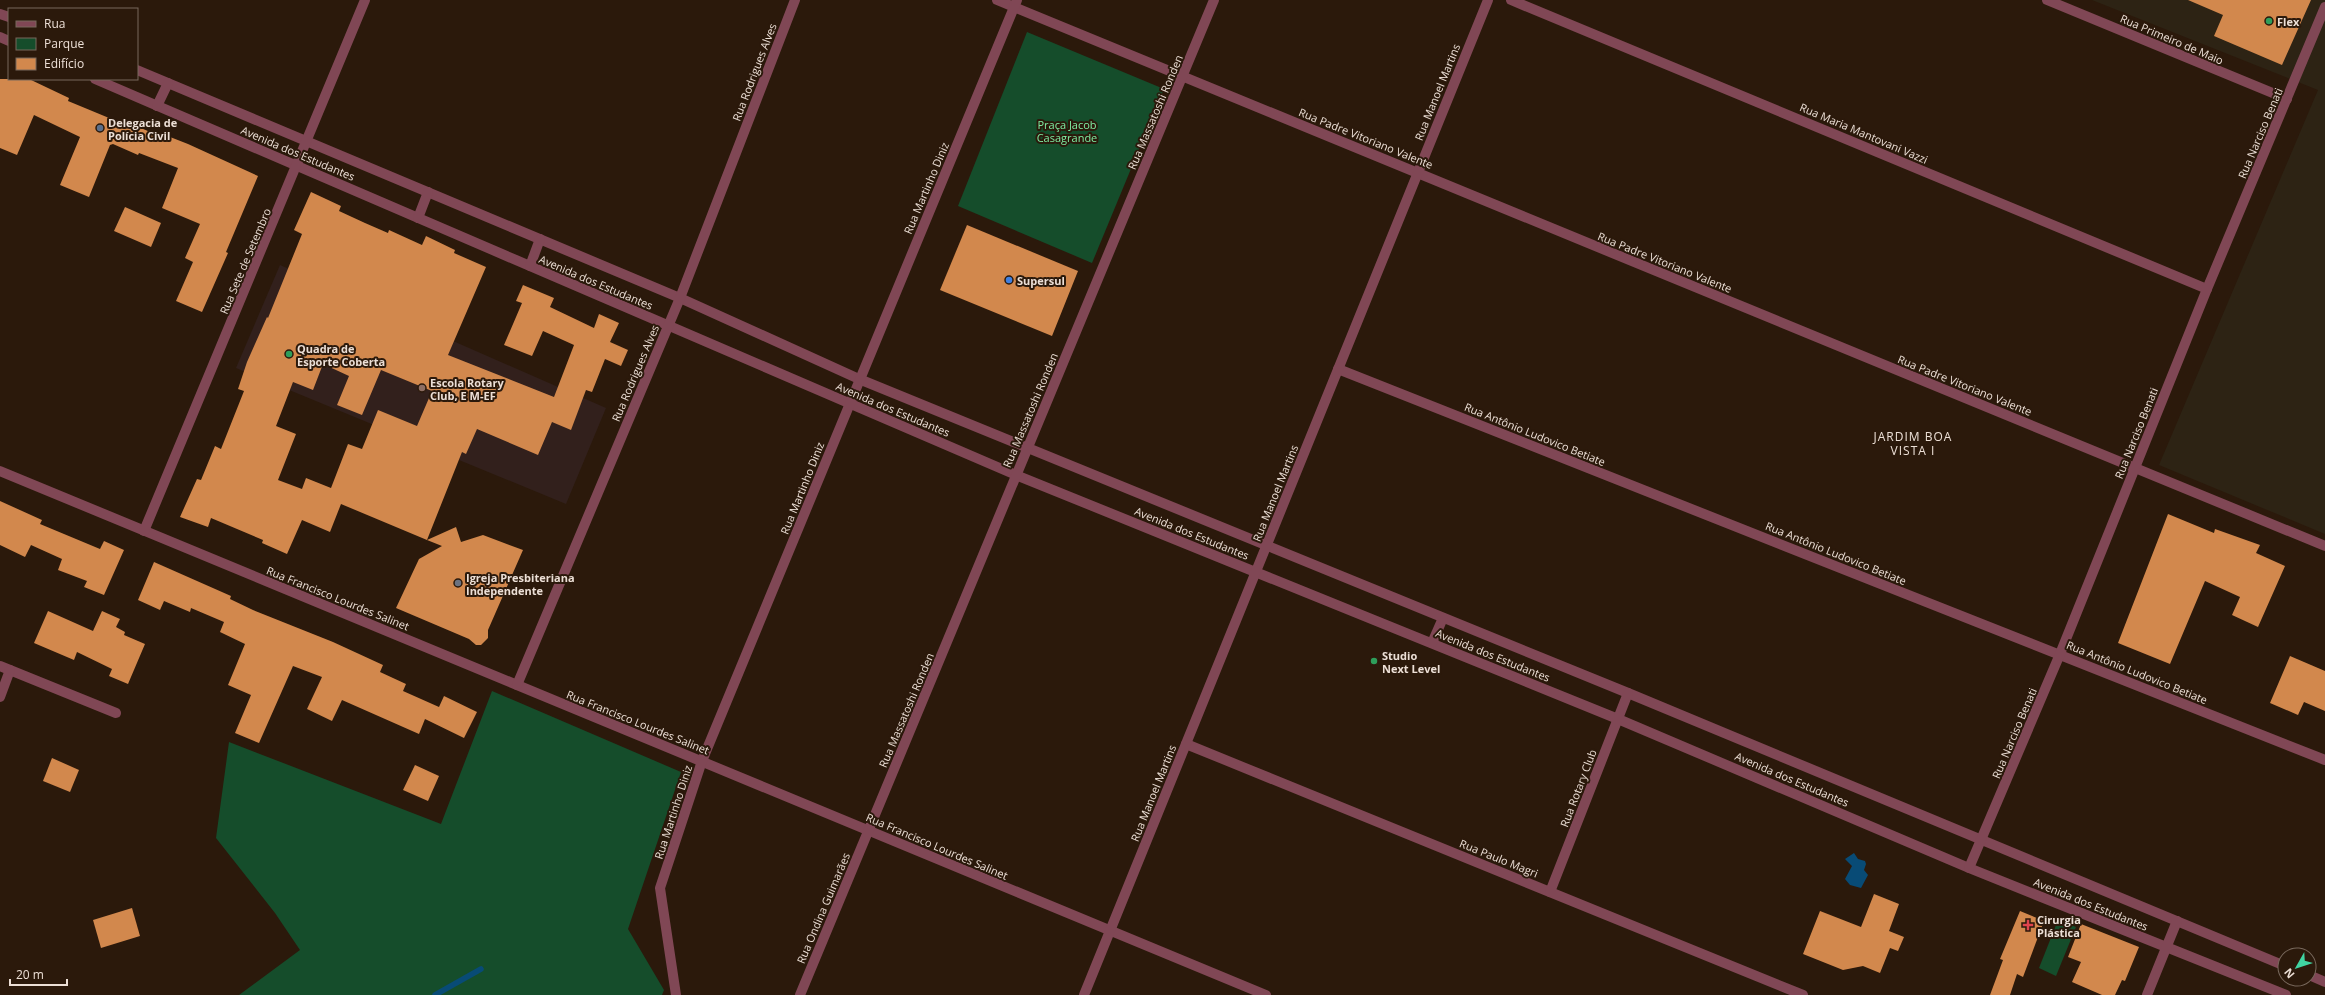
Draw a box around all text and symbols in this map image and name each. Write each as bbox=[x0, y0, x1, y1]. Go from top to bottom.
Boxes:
legend bbox=[8, 8, 138, 80]
street label: Rua Primeiro de Maio bbox=[2118, 10, 2226, 68]
place label: Flex bbox=[2277, 14, 2300, 29]
text: Rua bbox=[44, 15, 65, 32]
marker: Flex bbox=[2264, 16, 2274, 26]
street label: Rua Rodrigues Alves bbox=[728, 21, 780, 123]
text: Parque bbox=[44, 35, 84, 52]
street label: Rua Manoel Martins bbox=[1411, 41, 1463, 143]
street label: Rua Massatoshi Ronden bbox=[1124, 52, 1186, 172]
text: Edifício bbox=[44, 55, 84, 72]
street label: Rua Narciso Benati bbox=[2234, 85, 2286, 181]
street label: Rua Maria Mantovani Vazzi bbox=[1798, 99, 1930, 167]
street label: Rua Padre Vitoriano Valente bbox=[1297, 104, 1435, 172]
place label: Delegacia de Polícia Civil bbox=[108, 115, 178, 143]
park label: Praça Jacob Casagrande bbox=[1037, 117, 1097, 145]
street label: Avenida dos Estudantes bbox=[239, 122, 357, 184]
marker: Delegacia de Polícia Civil bbox=[95, 123, 105, 133]
street label: Rua Martinho Diniz bbox=[900, 140, 952, 236]
street label: Rua Sete de Setembro bbox=[216, 205, 274, 316]
street label: Rua Padre Vitoriano Valente bbox=[1596, 228, 1734, 296]
street label: Avenida dos Estudantes bbox=[537, 251, 655, 313]
place label: Supersul bbox=[1017, 273, 1065, 288]
marker: Supersul bbox=[1004, 275, 1014, 285]
street label: Rua Rodrigues Alves bbox=[608, 322, 662, 424]
place label: Quadra de Esporte Coberta bbox=[297, 341, 385, 369]
marker: Quadra de Esporte Coberta bbox=[284, 349, 294, 359]
street label: Rua Massatoshi Ronden bbox=[999, 350, 1061, 470]
street label: Rua Padre Vitoriano Valente bbox=[1896, 351, 2034, 419]
place label: Escola Rotary Club, E M-EF bbox=[430, 375, 504, 403]
street label: Avenida dos Estudantes bbox=[834, 378, 952, 440]
marker: Escola Rotary Club, E M-EF bbox=[417, 383, 427, 393]
street label: Rua Narciso Benati bbox=[2111, 385, 2161, 481]
street label: Rua Antônio Ludovico Betiate bbox=[1462, 399, 1608, 469]
district label: JARDIM BOA VISTA I bbox=[1873, 428, 1952, 459]
street label: Rua Martinho Diniz bbox=[777, 440, 827, 536]
street label: Rua Manoel Martins bbox=[1249, 442, 1301, 544]
street label: Avenida dos Estudantes bbox=[1133, 503, 1251, 563]
street label: Rua Antônio Ludovico Betiate bbox=[1763, 518, 1909, 588]
street label: Rua Francisco Lourdes Salinet bbox=[264, 562, 412, 634]
place label: Igreja Presbiteriana Independente bbox=[466, 570, 575, 598]
marker: Igreja Presbiteriana Independente bbox=[453, 578, 463, 588]
street label: Avenida dos Estudantes bbox=[1434, 625, 1552, 685]
street label: Rua Antônio Ludovico Betiate bbox=[2064, 637, 2210, 707]
place label: Studio Next Level bbox=[1382, 648, 1440, 676]
street label: Rua Massatoshi Ronden bbox=[875, 650, 937, 770]
marker: Studio Next Level bbox=[1369, 656, 1379, 666]
street label: Rua Narciso Benati bbox=[1988, 685, 2040, 781]
street label: Rua Francisco Lourdes Salinet bbox=[564, 686, 712, 758]
street label: Rua Manoel Martins bbox=[1127, 742, 1179, 844]
street label: Rua Rotary Club bbox=[1556, 747, 1600, 829]
street label: Avenida dos Estudantes bbox=[1733, 748, 1851, 810]
street label: Rua Martinho Diniz bbox=[651, 763, 695, 861]
street label: Rua Francisco Lourdes Salinet bbox=[864, 809, 1010, 883]
street label: Rua Paulo Magri bbox=[1457, 835, 1541, 881]
street label: Rua Ondina Guimarães bbox=[793, 850, 853, 966]
street label: Avenida dos Estudantes bbox=[2032, 874, 2150, 934]
place label: Cirurgia Plástica bbox=[2037, 912, 2081, 940]
marker: Cirurgia Plástica bbox=[2022, 919, 2034, 931]
north arrow bbox=[2277, 947, 2317, 987]
scale bar bbox=[10, 961, 67, 987]
text: N bbox=[2280, 965, 2297, 982]
text: 20 m bbox=[16, 966, 44, 983]

